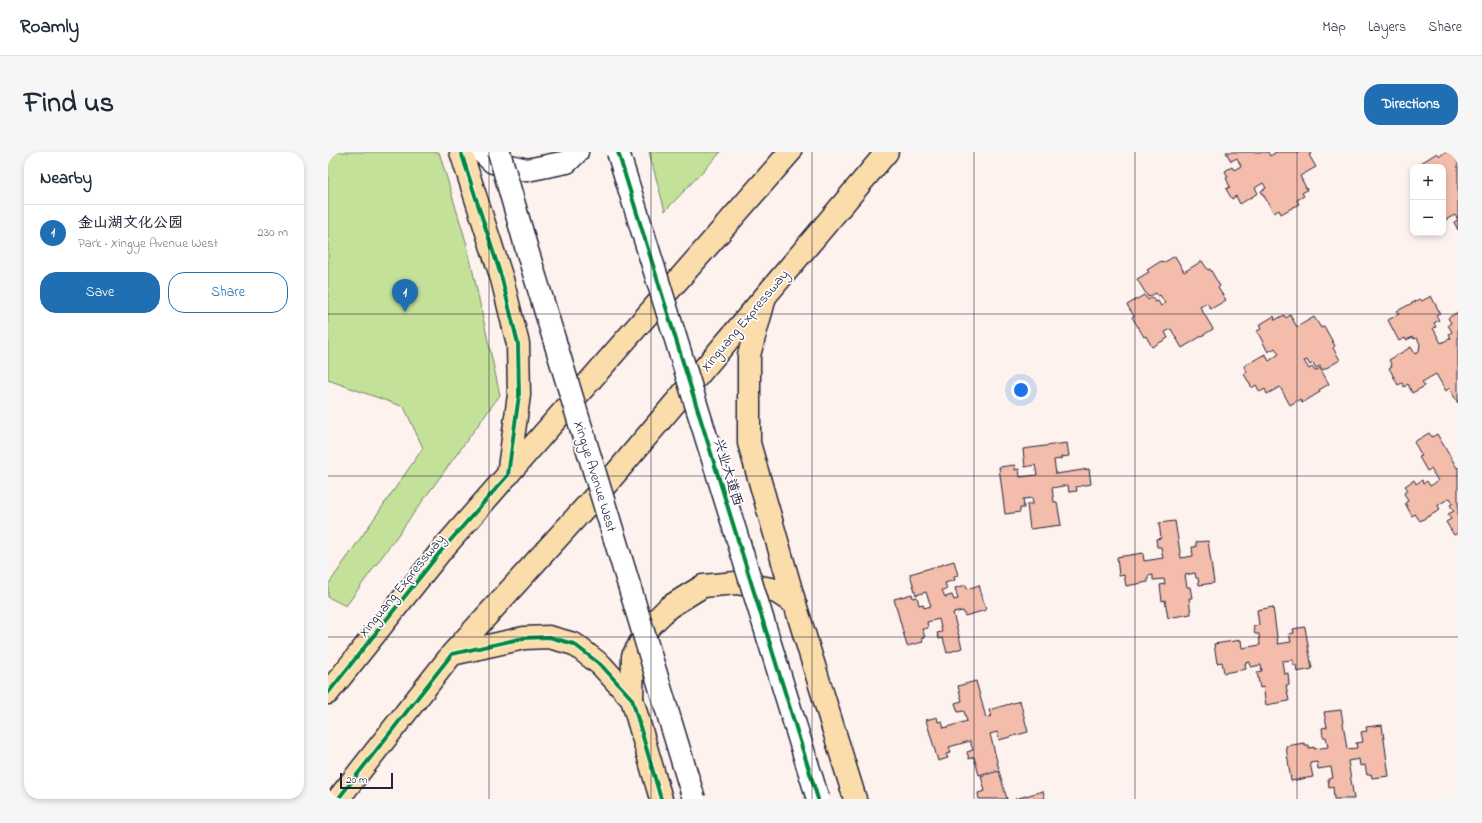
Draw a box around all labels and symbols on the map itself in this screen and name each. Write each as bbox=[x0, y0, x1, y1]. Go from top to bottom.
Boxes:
street label: Xinguang Expressway bbox=[696, 265, 795, 377]
pin: 1 bbox=[392, 279, 418, 312]
your location bbox=[1011, 380, 1031, 400]
street label: Xingye Avenue West bbox=[567, 418, 622, 535]
street label: 兴业大道西 bbox=[707, 436, 748, 509]
street label: Xinguang Expressway bbox=[354, 530, 451, 643]
scale bar bbox=[340, 771, 393, 790]

